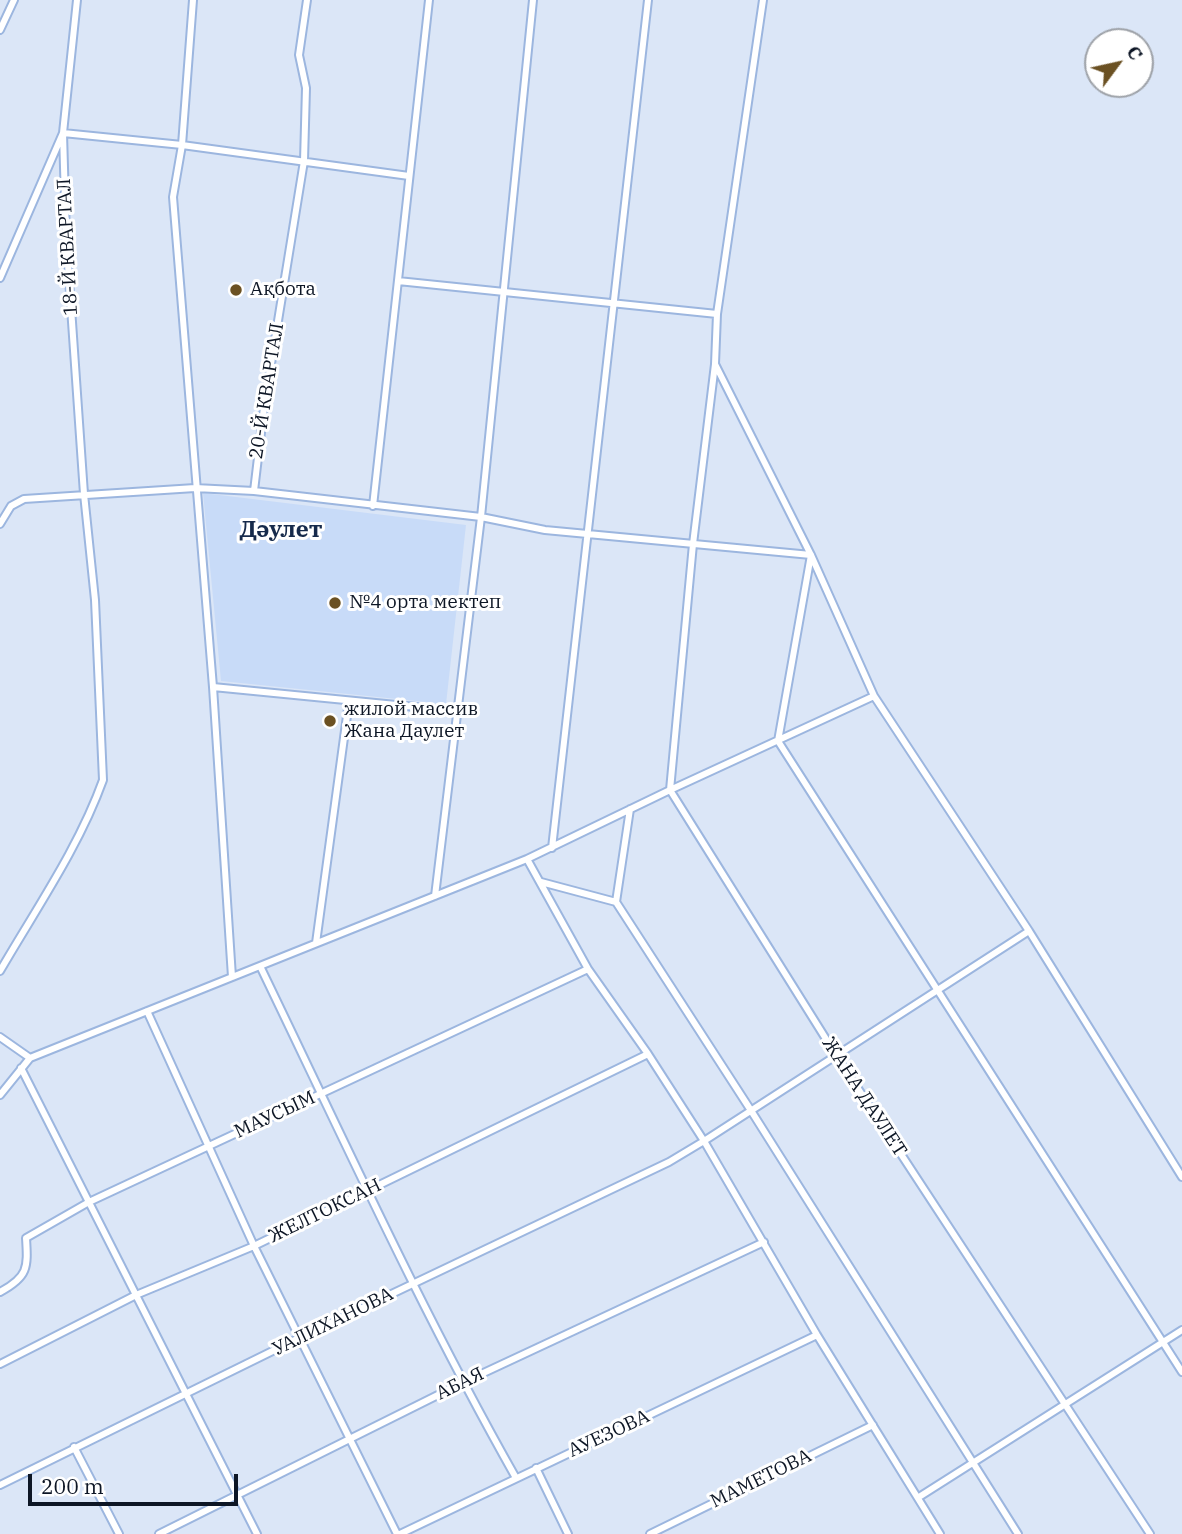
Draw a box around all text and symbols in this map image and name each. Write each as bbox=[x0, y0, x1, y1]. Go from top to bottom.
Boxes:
north arrow bbox=[1084, 28, 1154, 98]
text: С bbox=[1121, 41, 1148, 64]
street label: 18-Й КВАРТАЛ bbox=[53, 178, 83, 316]
place label: Ақбота bbox=[250, 279, 316, 301]
marker: Ақбота bbox=[228, 282, 244, 298]
street label: 20-Й КВАРТАЛ bbox=[245, 321, 289, 461]
district label: Дәулет bbox=[239, 516, 323, 544]
place label: №4 орта мектеп bbox=[349, 592, 501, 614]
marker: №4 орта мектеп bbox=[327, 595, 343, 611]
place label: жилой массив Жана Даулет bbox=[344, 699, 478, 743]
marker: жилой массив Жана Даулет bbox=[322, 713, 338, 729]
street label: ЖАНА ДАУЛЕТ bbox=[817, 1033, 911, 1161]
street label: МАУСЫМ bbox=[231, 1086, 319, 1144]
street label: ЖЕЛТОКСАН bbox=[265, 1174, 385, 1248]
street label: УАЛИХАНОВА bbox=[269, 1283, 397, 1361]
street label: АБАЯ bbox=[432, 1363, 488, 1405]
street label: АУЕЗОВА bbox=[565, 1405, 653, 1463]
street label: МАМЕТОВА bbox=[707, 1445, 815, 1513]
scale bar bbox=[32, 1460, 242, 1504]
text: 200 m bbox=[41, 1472, 104, 1500]

